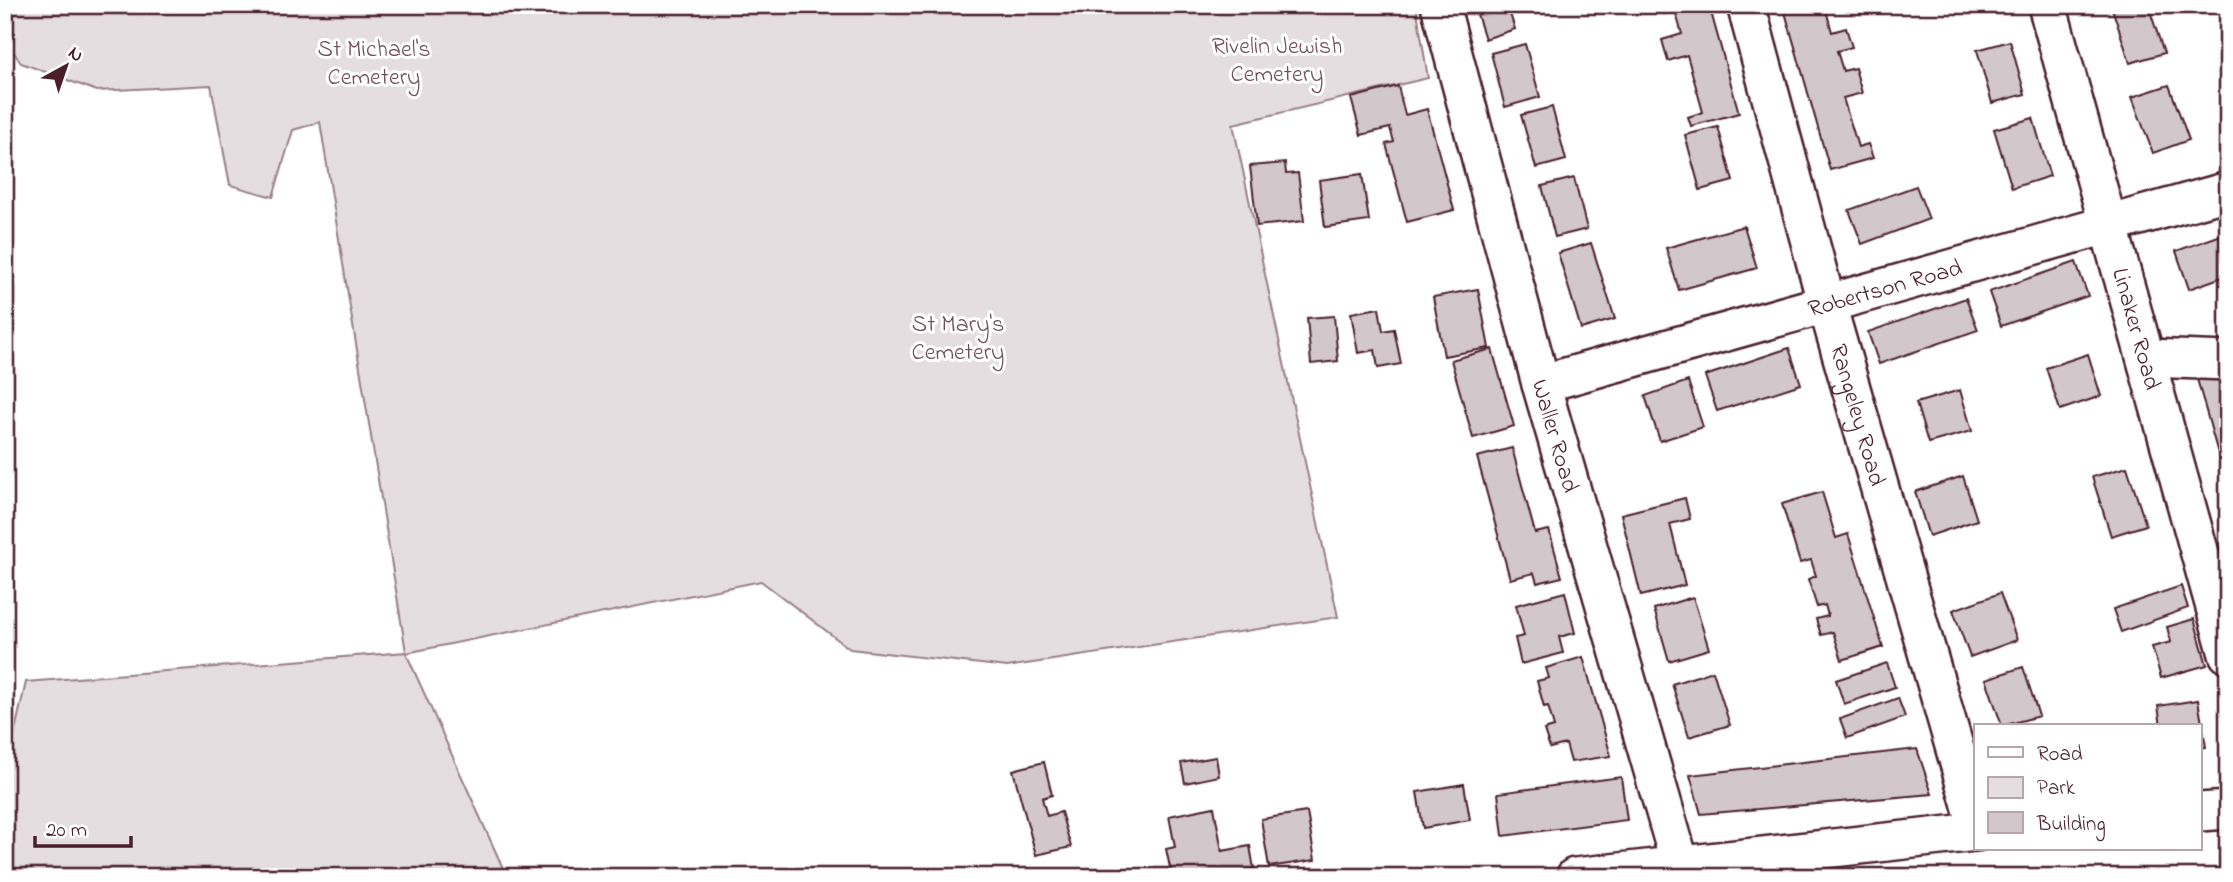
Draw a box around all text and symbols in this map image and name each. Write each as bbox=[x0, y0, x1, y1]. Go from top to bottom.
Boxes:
park label: Rivelin Jewish Cemetery bbox=[1212, 30, 1342, 94]
north arrow bbox=[32, 32, 102, 102]
park label: St Michael's Cemetery bbox=[318, 33, 430, 97]
text: N bbox=[62, 40, 89, 69]
street label: Robertson Road bbox=[1804, 251, 1967, 328]
street label: Linaker Road bbox=[2101, 264, 2169, 395]
park label: St Mary's Cemetery bbox=[912, 308, 1004, 372]
street label: Rangeley Road bbox=[1819, 340, 1893, 491]
street label: Waller Road bbox=[1521, 376, 1587, 497]
legend bbox=[1974, 724, 2202, 850]
text: Road bbox=[2037, 740, 2083, 770]
text: Park bbox=[2037, 774, 2076, 804]
scale bar bbox=[35, 805, 131, 849]
text: Building bbox=[2036, 810, 2106, 842]
text: 20 m bbox=[46, 816, 87, 846]

